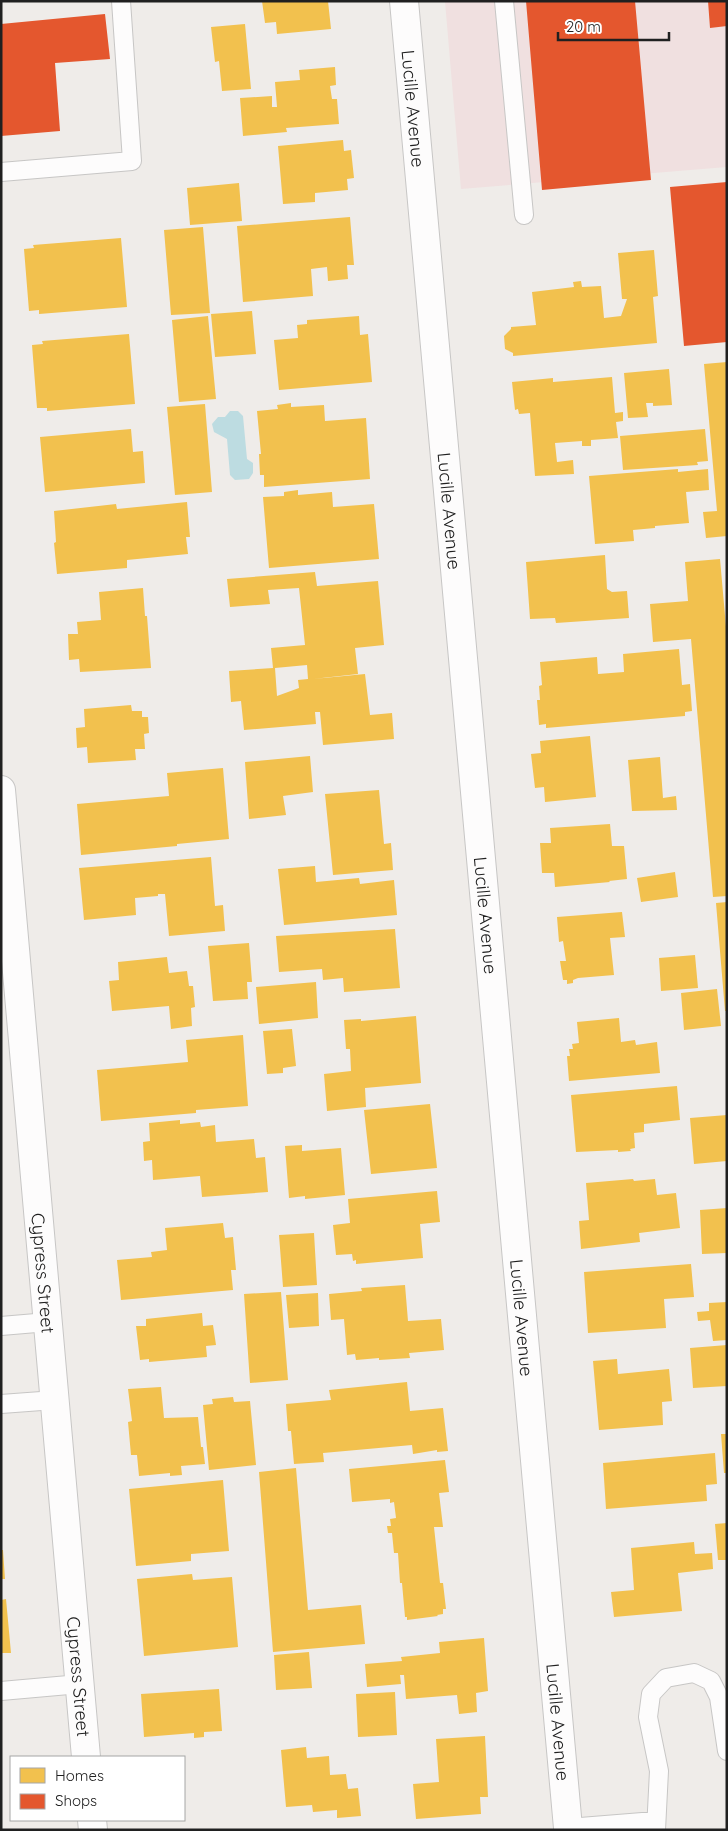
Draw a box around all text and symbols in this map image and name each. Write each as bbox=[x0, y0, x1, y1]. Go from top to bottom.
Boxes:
scale bar bbox=[558, 10, 669, 42]
text: 20 m bbox=[566, 17, 601, 36]
street label: Lucille Avenue bbox=[397, 49, 430, 168]
street label: Lucille Avenue bbox=[433, 451, 466, 571]
street label: Lucille Avenue bbox=[469, 856, 503, 975]
street label: Cypress Street bbox=[27, 1212, 60, 1334]
street label: Lucille Avenue bbox=[505, 1258, 539, 1377]
street label: Cypress Street bbox=[62, 1615, 96, 1738]
street label: Lucille Avenue bbox=[542, 1662, 575, 1782]
legend bbox=[10, 1756, 185, 1821]
text: Homes bbox=[55, 1766, 104, 1785]
text: Shops bbox=[55, 1791, 97, 1810]

